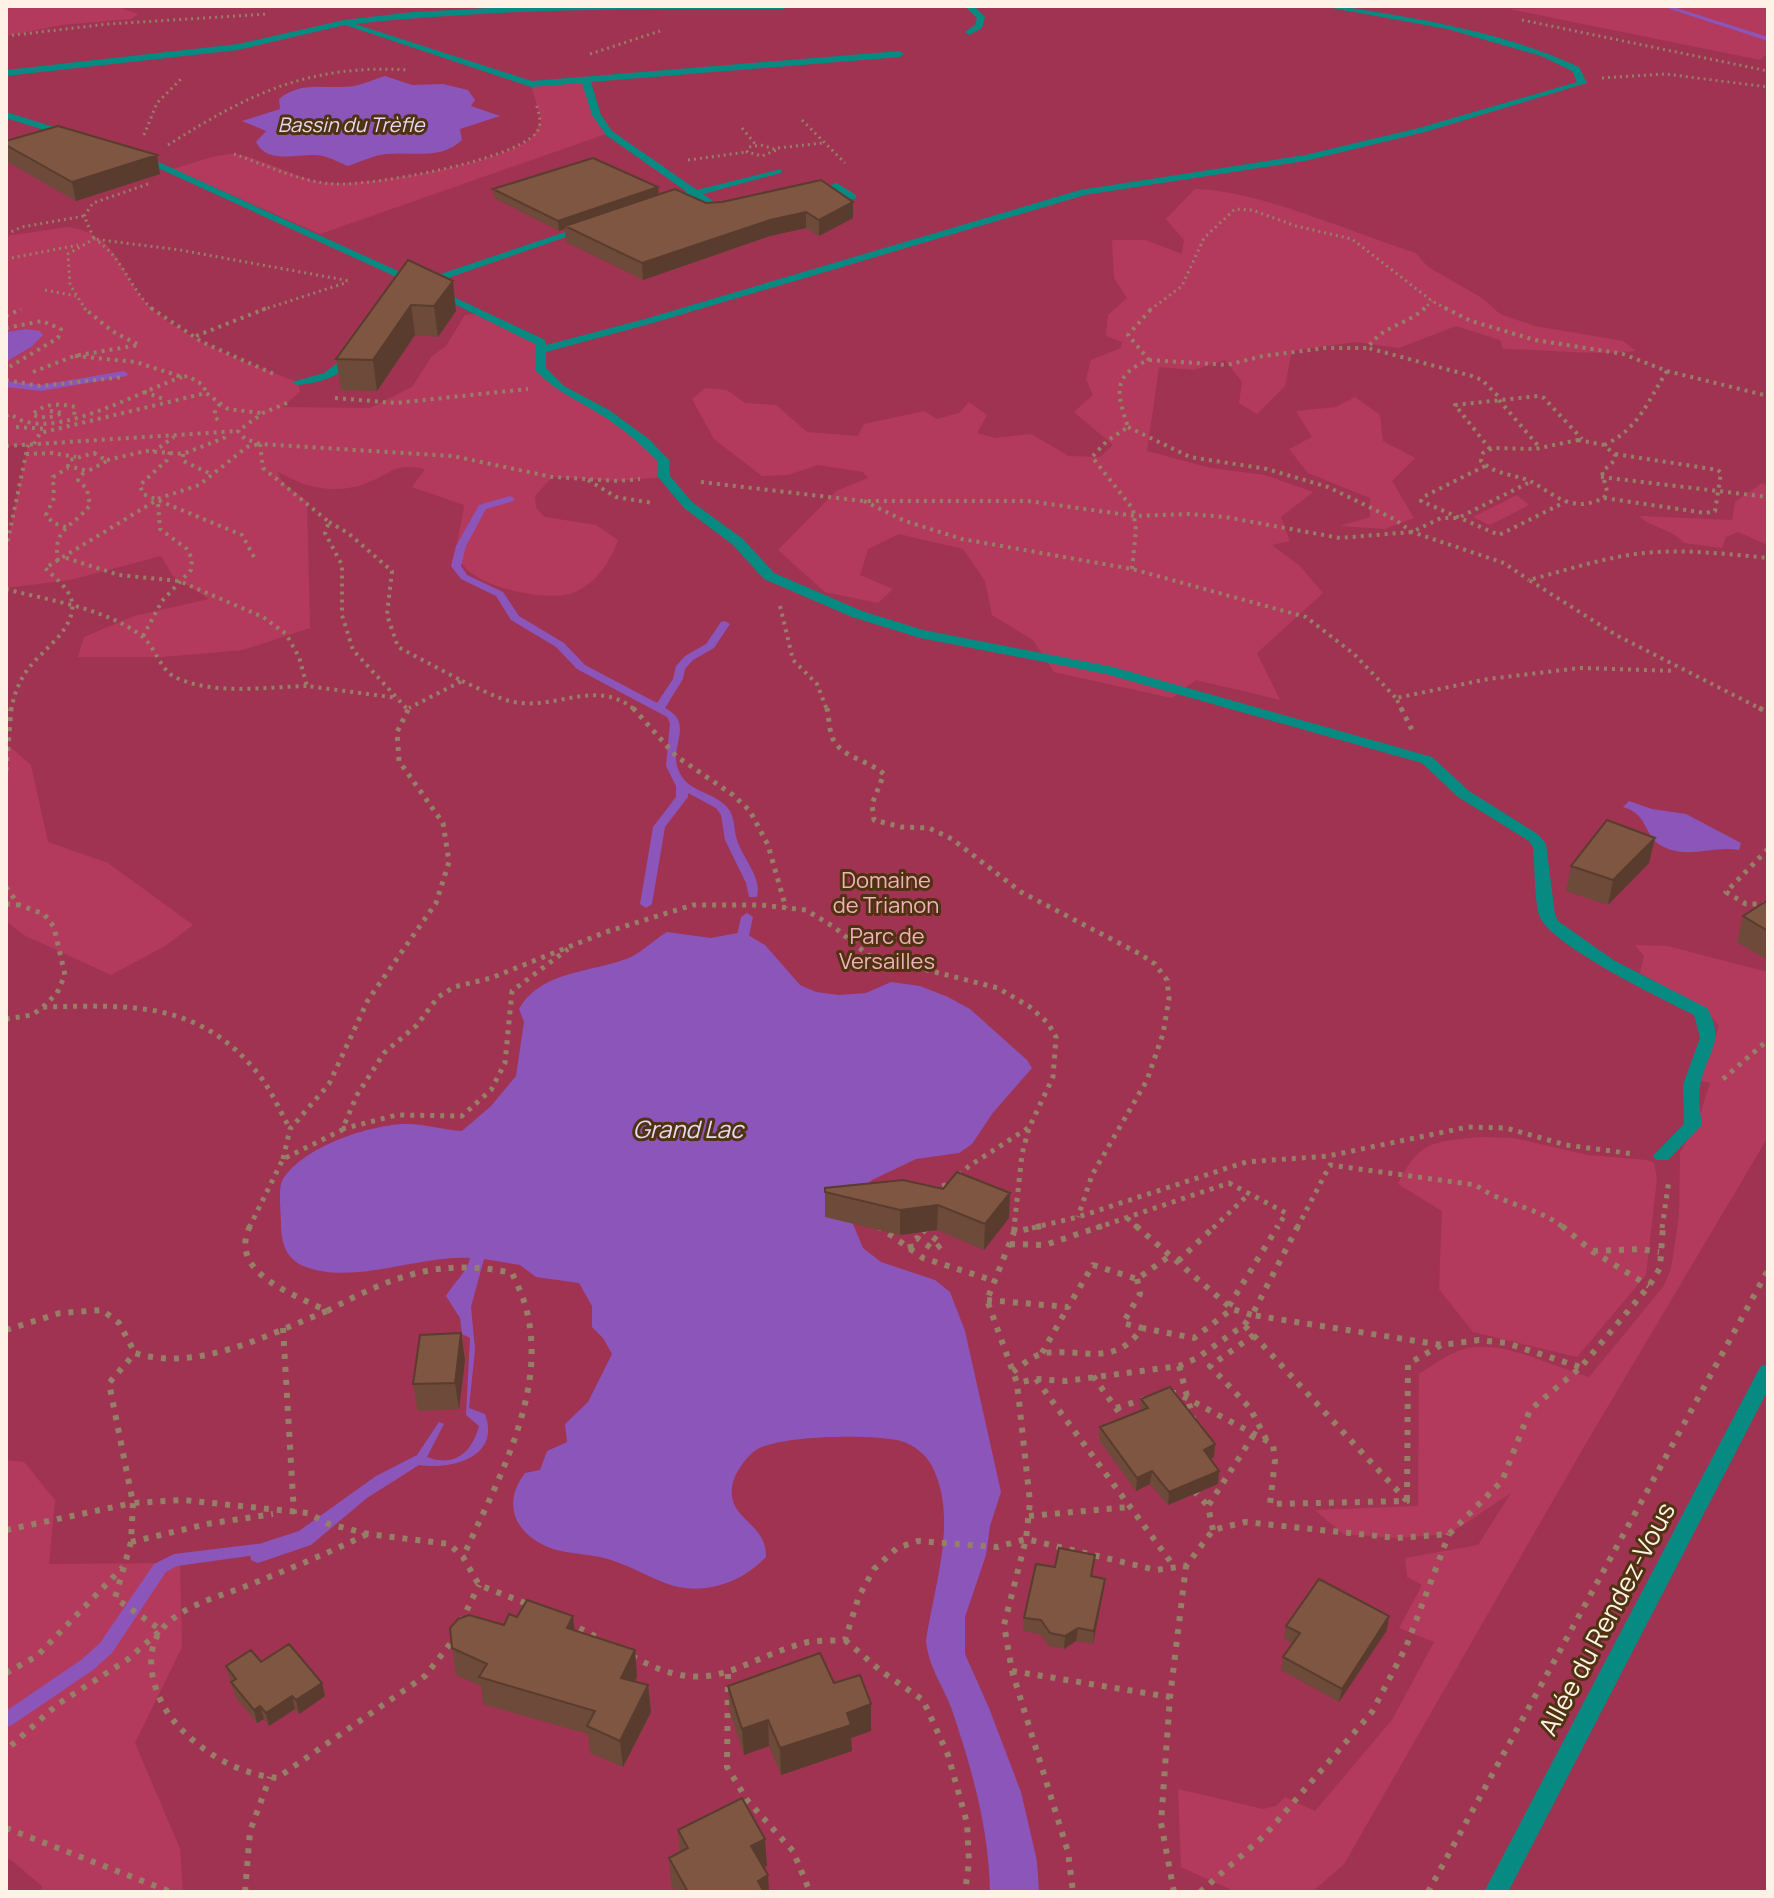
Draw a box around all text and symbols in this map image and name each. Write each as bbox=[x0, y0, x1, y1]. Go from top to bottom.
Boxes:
water label: Bassin du Trèfle bbox=[278, 111, 426, 138]
park label: Domaine de Trianon bbox=[833, 865, 939, 920]
park label: Parc de Versailles bbox=[839, 921, 935, 976]
water label: Grand Lac bbox=[633, 1112, 745, 1145]
street label: Allée du Rendez-Vous bbox=[1529, 1495, 1683, 1742]

